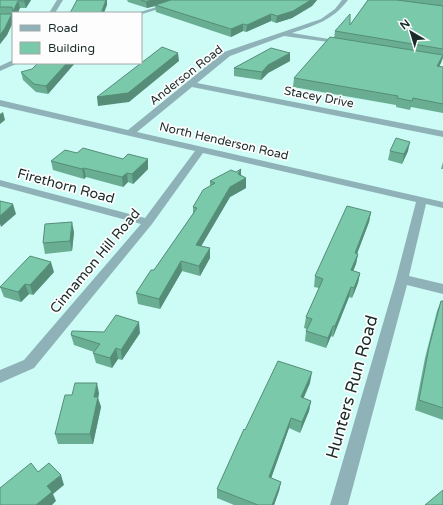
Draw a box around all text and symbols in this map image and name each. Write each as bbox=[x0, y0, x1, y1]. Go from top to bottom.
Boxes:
legend bbox=[12, 12, 142, 64]
north arrow bbox=[391, 12, 431, 52]
text: N bbox=[398, 17, 413, 32]
text: Road bbox=[48, 21, 78, 35]
text: Building bbox=[48, 41, 95, 55]
street label: Anderson Road bbox=[147, 42, 225, 108]
street label: Stacey Drive bbox=[283, 83, 355, 111]
street label: North Henderson Road bbox=[158, 119, 290, 163]
street label: Firethorn Road bbox=[15, 165, 117, 207]
street label: Cinnamon Hill Road bbox=[46, 205, 144, 317]
street label: Hunters Run Road bbox=[321, 313, 383, 461]

